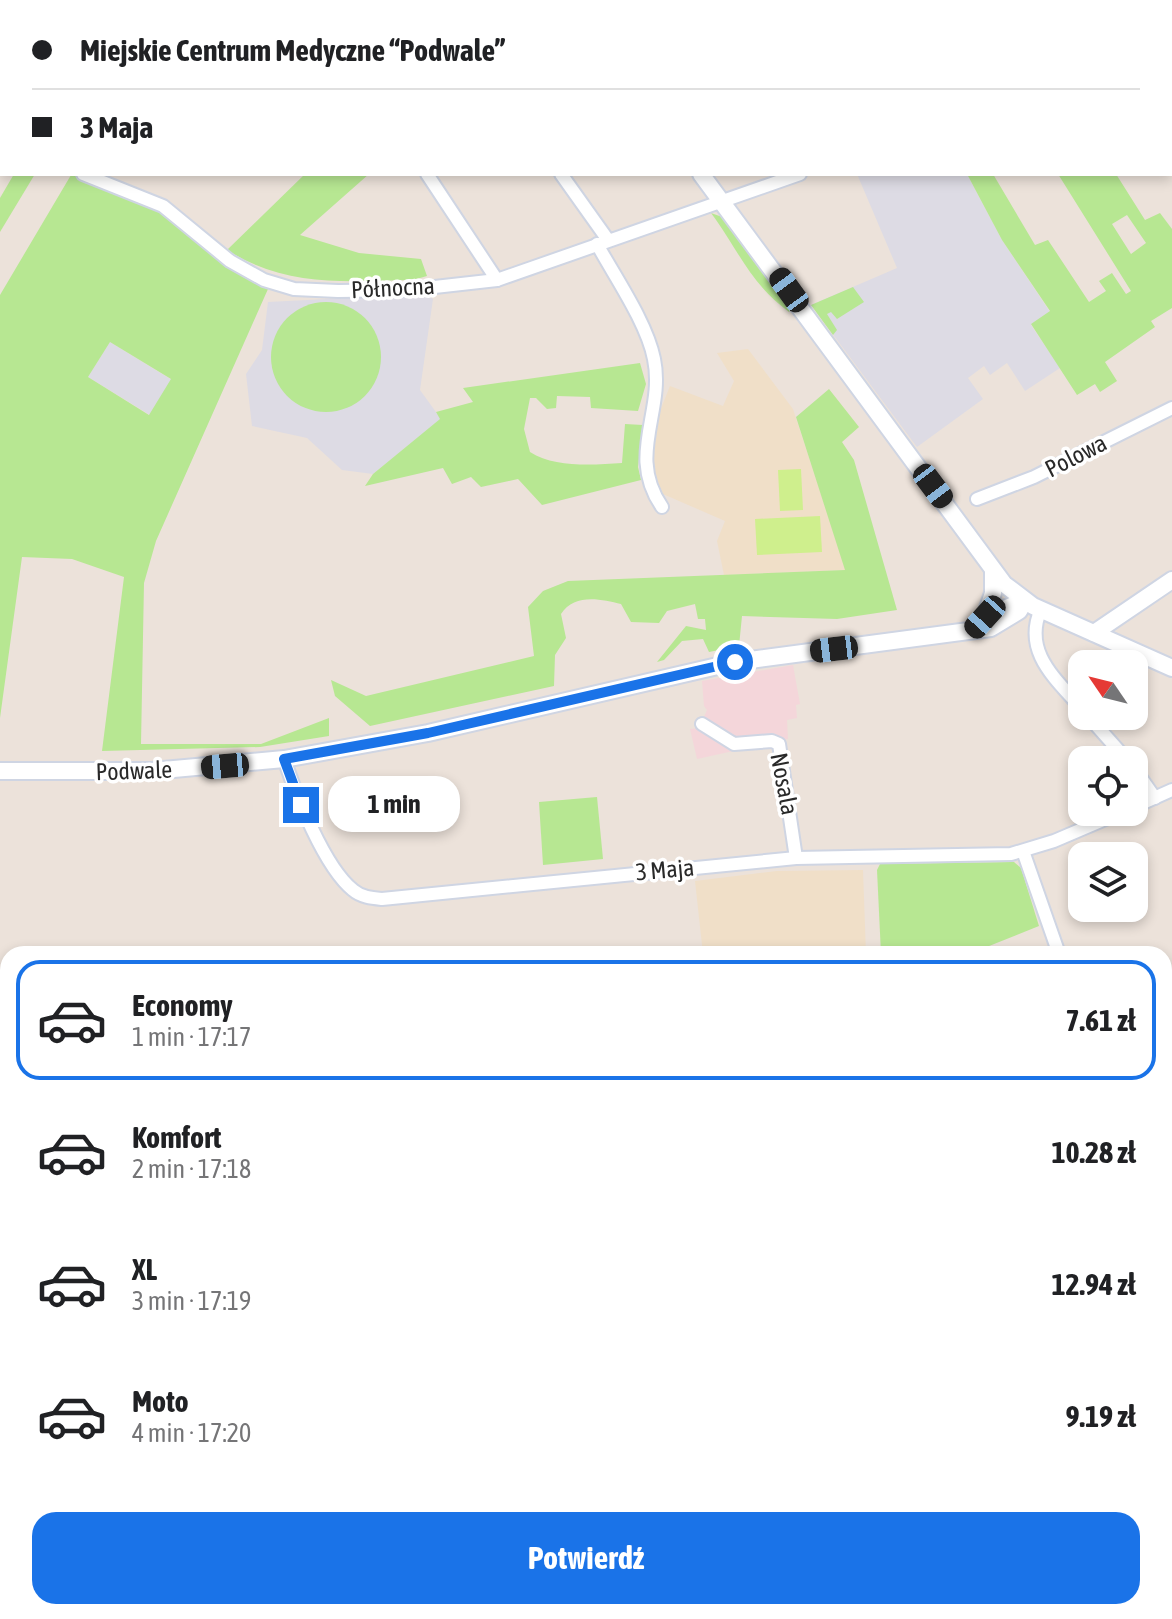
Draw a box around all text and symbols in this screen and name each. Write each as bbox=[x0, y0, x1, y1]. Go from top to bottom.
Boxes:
text: Miejskie Centrum Medyczne “Podwale” bbox=[80, 33, 505, 67]
text: 3 Maja bbox=[80, 110, 153, 144]
car bbox=[765, 264, 813, 316]
street label: Północna bbox=[350, 272, 436, 303]
street label: Polowa bbox=[1041, 429, 1111, 482]
car bbox=[909, 460, 957, 512]
car bbox=[960, 591, 1010, 643]
car bbox=[809, 634, 859, 664]
route start bbox=[717, 644, 753, 680]
north arrow bbox=[1068, 650, 1148, 730]
map controls bbox=[1068, 650, 1148, 922]
button: locate bbox=[1068, 746, 1148, 826]
street label: Nosala bbox=[765, 751, 804, 817]
car bbox=[200, 752, 250, 780]
street label: Podwale bbox=[95, 756, 173, 785]
callout: 1 min bbox=[329, 777, 461, 833]
route end bbox=[283, 787, 319, 823]
text: 1 min bbox=[367, 789, 421, 819]
button: layers bbox=[1068, 842, 1148, 922]
street label: 3 Maja bbox=[635, 854, 695, 885]
icon: car bbox=[36, 984, 108, 1056]
text: Economy bbox=[132, 988, 233, 1022]
text: 7.61 zł bbox=[1066, 1003, 1136, 1037]
text: 1 min · 17:17 bbox=[132, 1022, 251, 1052]
icon: car bbox=[36, 1116, 108, 1188]
text: Komfort bbox=[132, 1120, 221, 1154]
text: 10.28 zł bbox=[1051, 1135, 1136, 1169]
text: 2 min · 17:18 bbox=[132, 1154, 251, 1184]
icon: car bbox=[36, 1248, 108, 1320]
text: XL bbox=[132, 1252, 157, 1286]
text: 12.94 zł bbox=[1051, 1267, 1136, 1301]
text: 3 min · 17:19 bbox=[132, 1286, 251, 1316]
icon: car bbox=[36, 1380, 108, 1452]
text: Moto bbox=[132, 1384, 189, 1418]
text: 9.19 zł bbox=[1066, 1399, 1136, 1433]
text: 4 min · 17:20 bbox=[132, 1418, 251, 1448]
button: Potwierdź bbox=[32, 1512, 1140, 1604]

